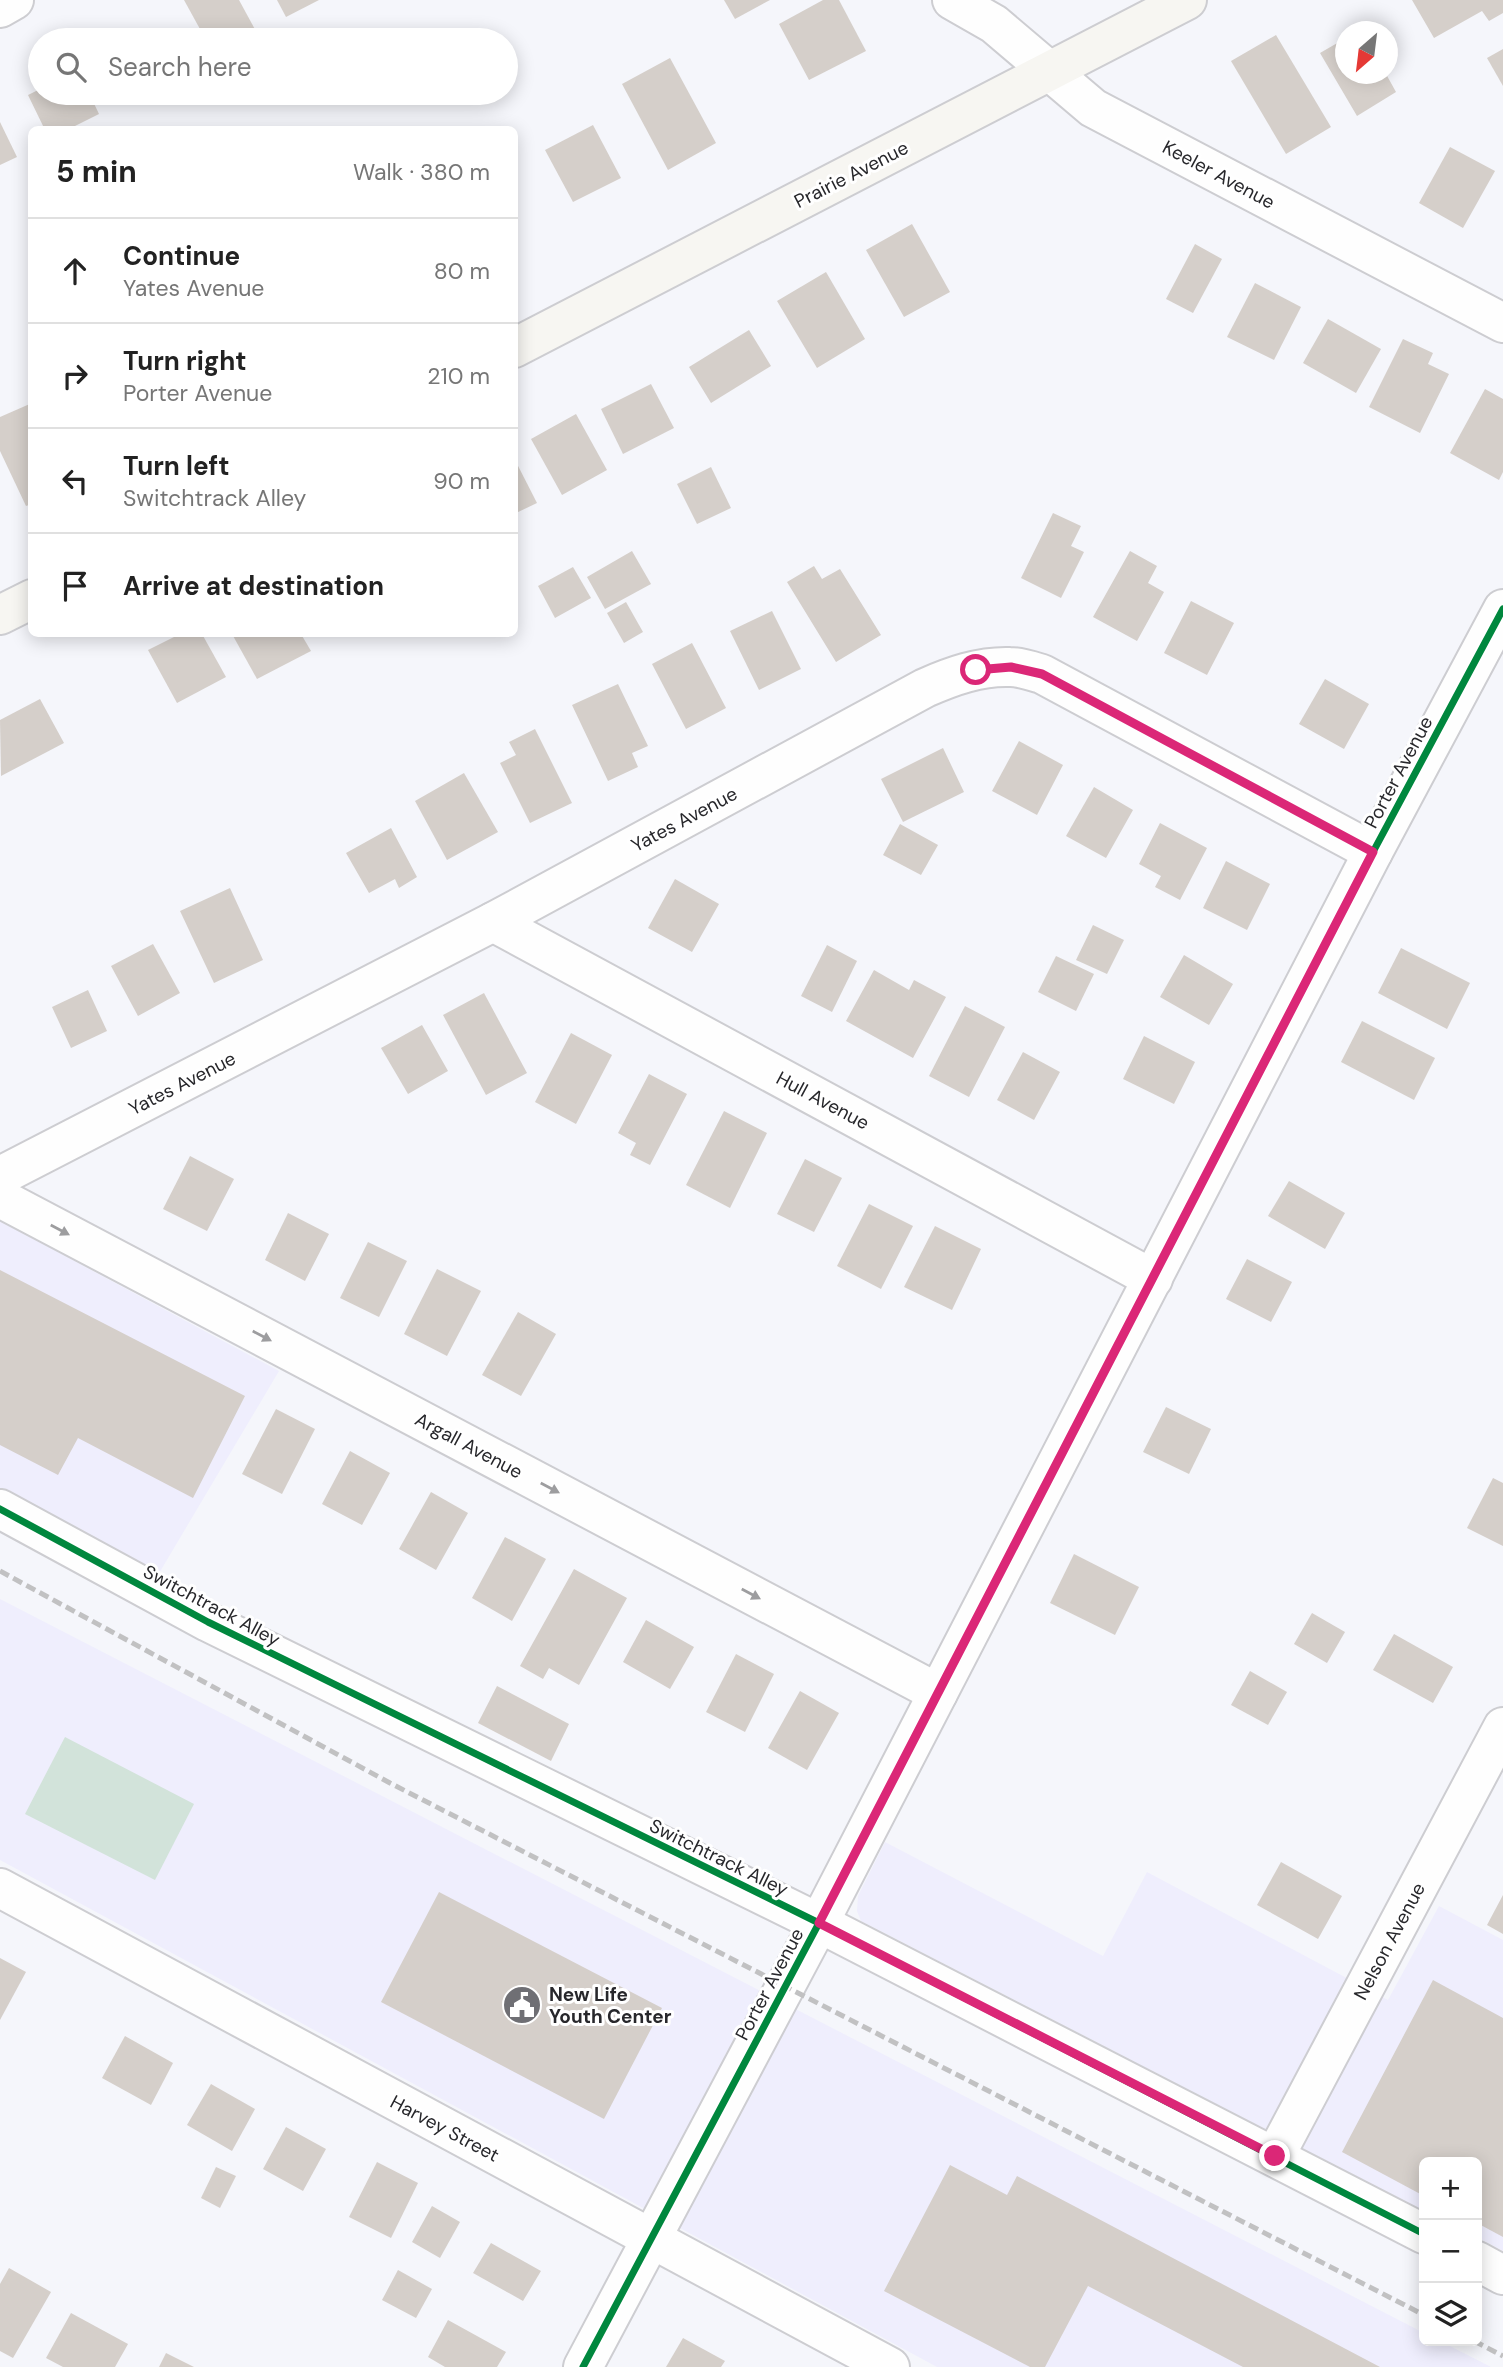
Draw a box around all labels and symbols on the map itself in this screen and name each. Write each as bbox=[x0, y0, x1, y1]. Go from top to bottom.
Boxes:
north arrow bbox=[1335, 21, 1398, 84]
street label: Keeler Avenue bbox=[1158, 134, 1279, 215]
street label: Prairie Avenue bbox=[790, 135, 913, 214]
route start bbox=[960, 654, 991, 685]
street label: Porter Avenue bbox=[1358, 712, 1438, 833]
street label: Yates Avenue bbox=[627, 781, 742, 858]
street label: Yates Avenue bbox=[124, 1046, 240, 1121]
street label: Hull Avenue bbox=[772, 1065, 874, 1135]
one-way arrow bbox=[51, 1224, 70, 1236]
one-way arrow bbox=[252, 1330, 271, 1342]
street label: Argall Avenue bbox=[411, 1407, 527, 1484]
one-way arrow bbox=[540, 1481, 560, 1493]
street label: Switchtrack Alley bbox=[139, 1559, 285, 1652]
one-way arrow bbox=[741, 1588, 761, 1600]
street label: Switchtrack Alley bbox=[645, 1813, 793, 1902]
street label: Nelson Avenue bbox=[1348, 1878, 1431, 2004]
street label: Porter Avenue bbox=[729, 1924, 809, 2045]
place label: New Life Youth Center bbox=[549, 1982, 672, 2029]
public building icon: New Life Youth Center bbox=[501, 1984, 543, 2026]
street label: Harvey Street bbox=[386, 2089, 503, 2168]
route end bbox=[1259, 2140, 1290, 2171]

